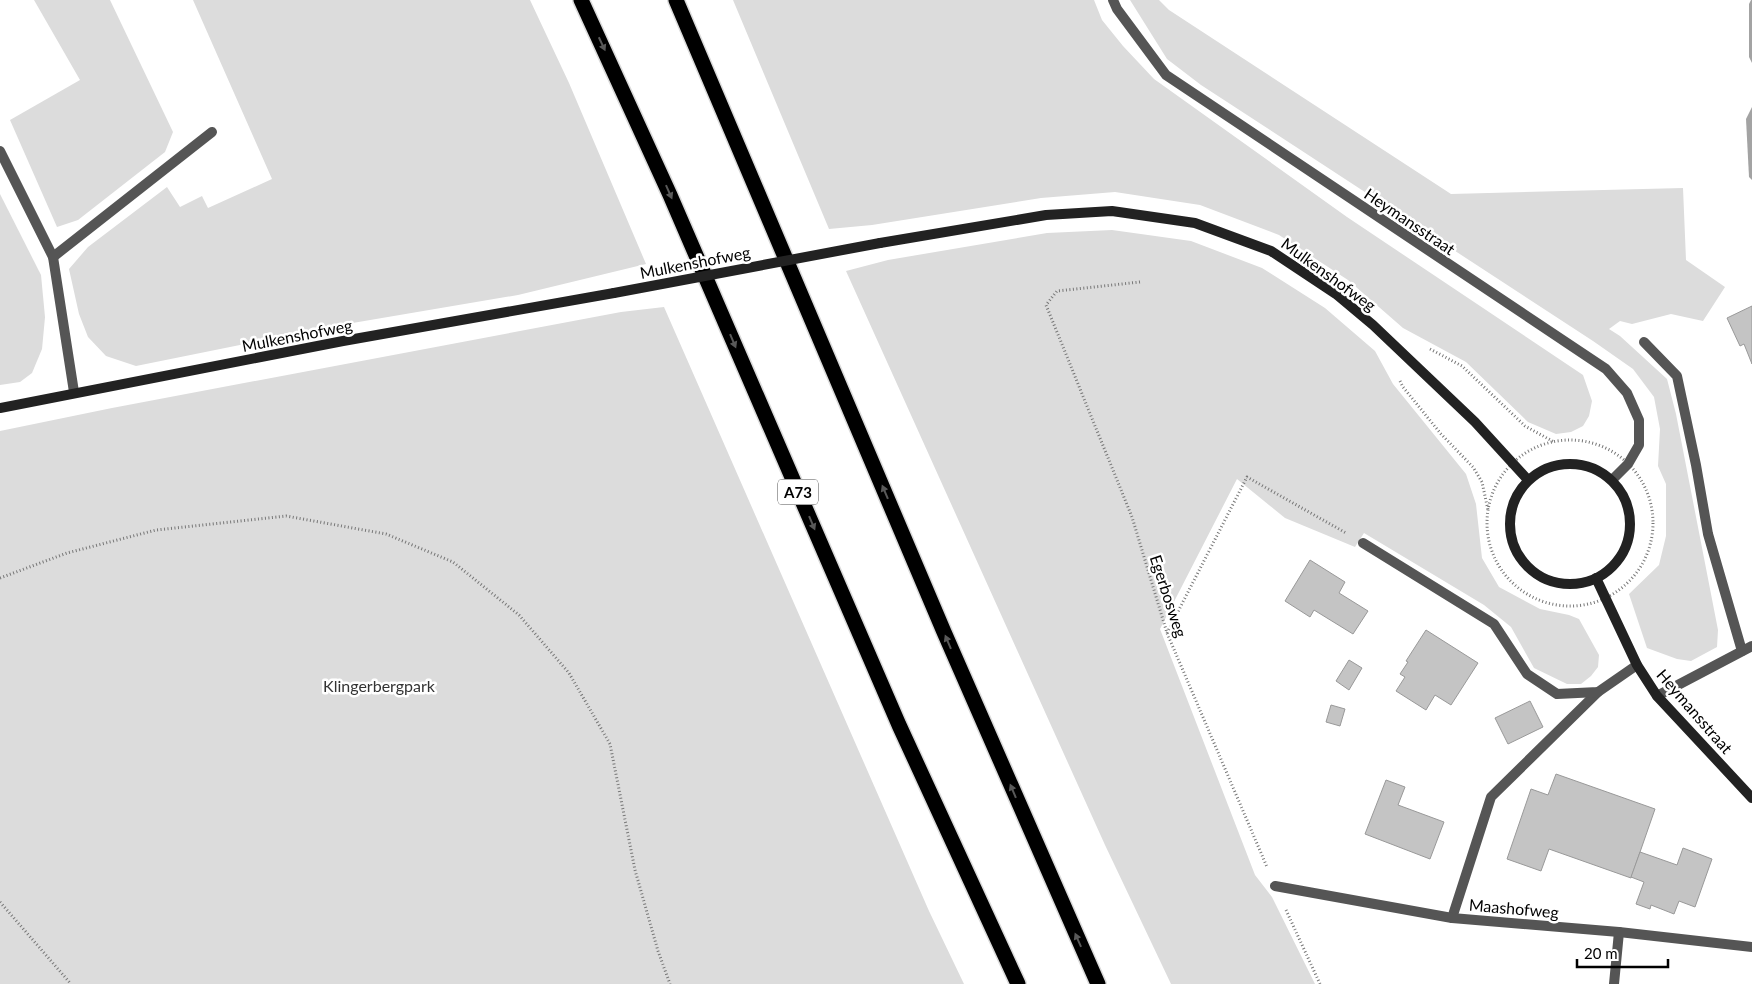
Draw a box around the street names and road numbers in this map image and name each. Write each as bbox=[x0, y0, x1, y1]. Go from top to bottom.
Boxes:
street label: Heymansstraat bbox=[1361, 184, 1459, 258]
street label: Mulkenshofweg bbox=[1278, 233, 1380, 315]
street label: Mulkenshofweg bbox=[638, 242, 752, 282]
street label: Mulkenshofweg bbox=[240, 315, 354, 355]
road number: A73 bbox=[778, 480, 818, 504]
street label: Egerbosweg bbox=[1147, 552, 1191, 640]
street label: Heymansstraat bbox=[1653, 665, 1737, 757]
street label: Maashofweg bbox=[1468, 895, 1560, 921]

